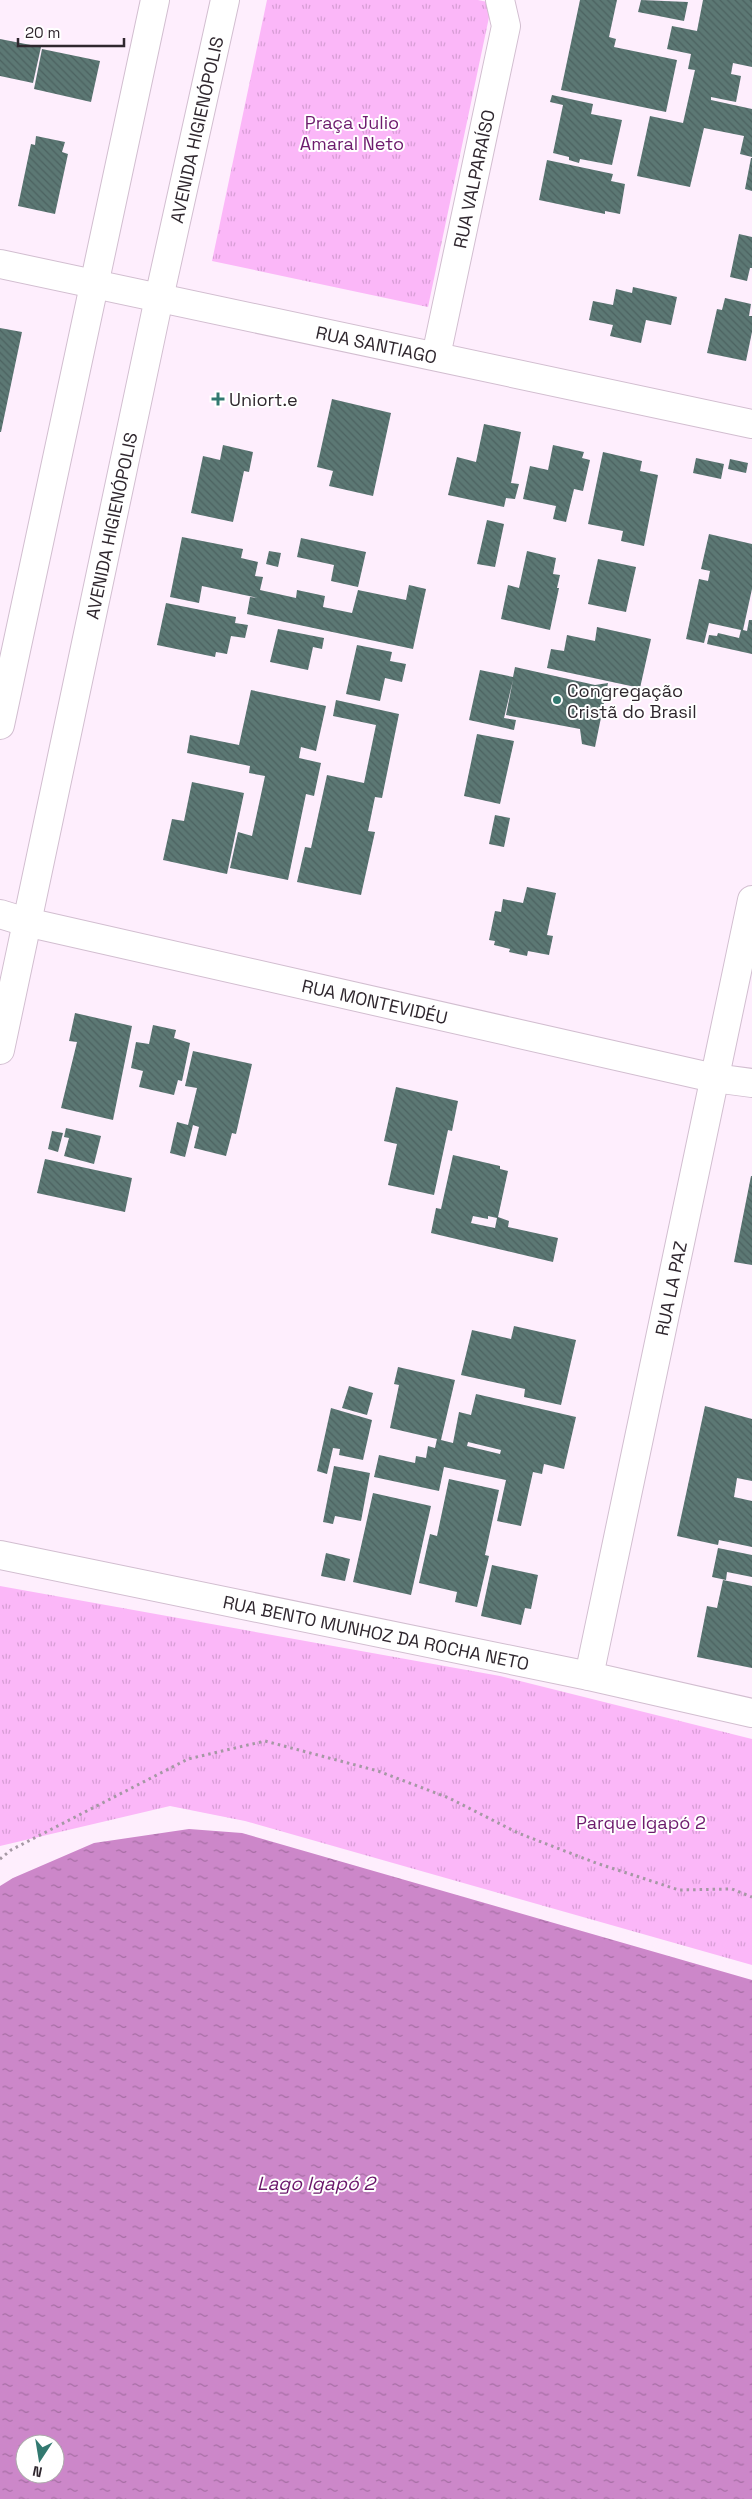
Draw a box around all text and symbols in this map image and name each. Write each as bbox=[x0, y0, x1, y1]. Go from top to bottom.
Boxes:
scale bar bbox=[18, 15, 124, 47]
text: 20 m bbox=[25, 23, 60, 42]
street label: AVENIDA HIGIENÓPOLIS bbox=[164, 34, 228, 225]
street label: RUA VALPARAÍSO bbox=[448, 107, 499, 250]
park label: Praça Julio Amaral Neto bbox=[300, 111, 404, 155]
street label: RUA SANTIAGO bbox=[314, 320, 439, 368]
place label: Uniort.e bbox=[229, 388, 298, 411]
marker: Uniort.e bbox=[211, 392, 225, 406]
street label: AVENIDA HIGIENÓPOLIS bbox=[80, 430, 142, 621]
place label: Congregação Cristã do Brasil bbox=[567, 679, 697, 723]
marker: Congregação Cristã do Brasil bbox=[551, 694, 563, 706]
street label: RUA MONTEVIDÉU bbox=[300, 973, 450, 1029]
street label: RUA LA PAZ bbox=[649, 1239, 692, 1338]
street label: RUA BENTO MUNHOZ DA ROCHA NETO bbox=[221, 1590, 531, 1675]
park label: Parque Igapó 2 bbox=[576, 1811, 706, 1834]
water label: Lago Igapó 2 bbox=[257, 2171, 378, 2196]
north arrow bbox=[15, 2434, 65, 2484]
text: N bbox=[31, 2462, 44, 2481]

